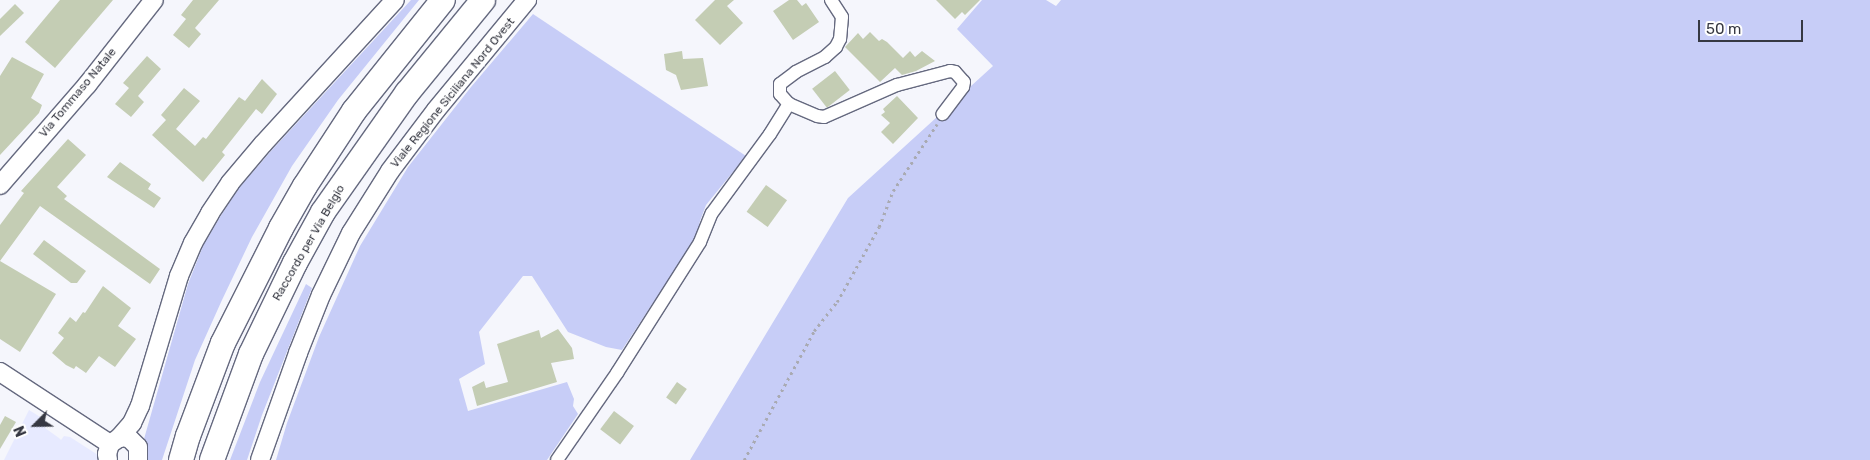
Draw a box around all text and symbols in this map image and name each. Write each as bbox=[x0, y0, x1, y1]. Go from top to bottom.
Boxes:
scale bar bbox=[1700, 10, 1805, 42]
street label: Viale Regione Siciliana Nord Ovest bbox=[388, 15, 518, 171]
text: 50 m bbox=[1706, 20, 1741, 38]
street label: Via Tommaso Natale bbox=[36, 45, 120, 141]
street label: Raccordo per Via Belgio bbox=[270, 182, 348, 304]
north arrow bbox=[10, 400, 60, 450]
text: N bbox=[11, 423, 31, 439]

